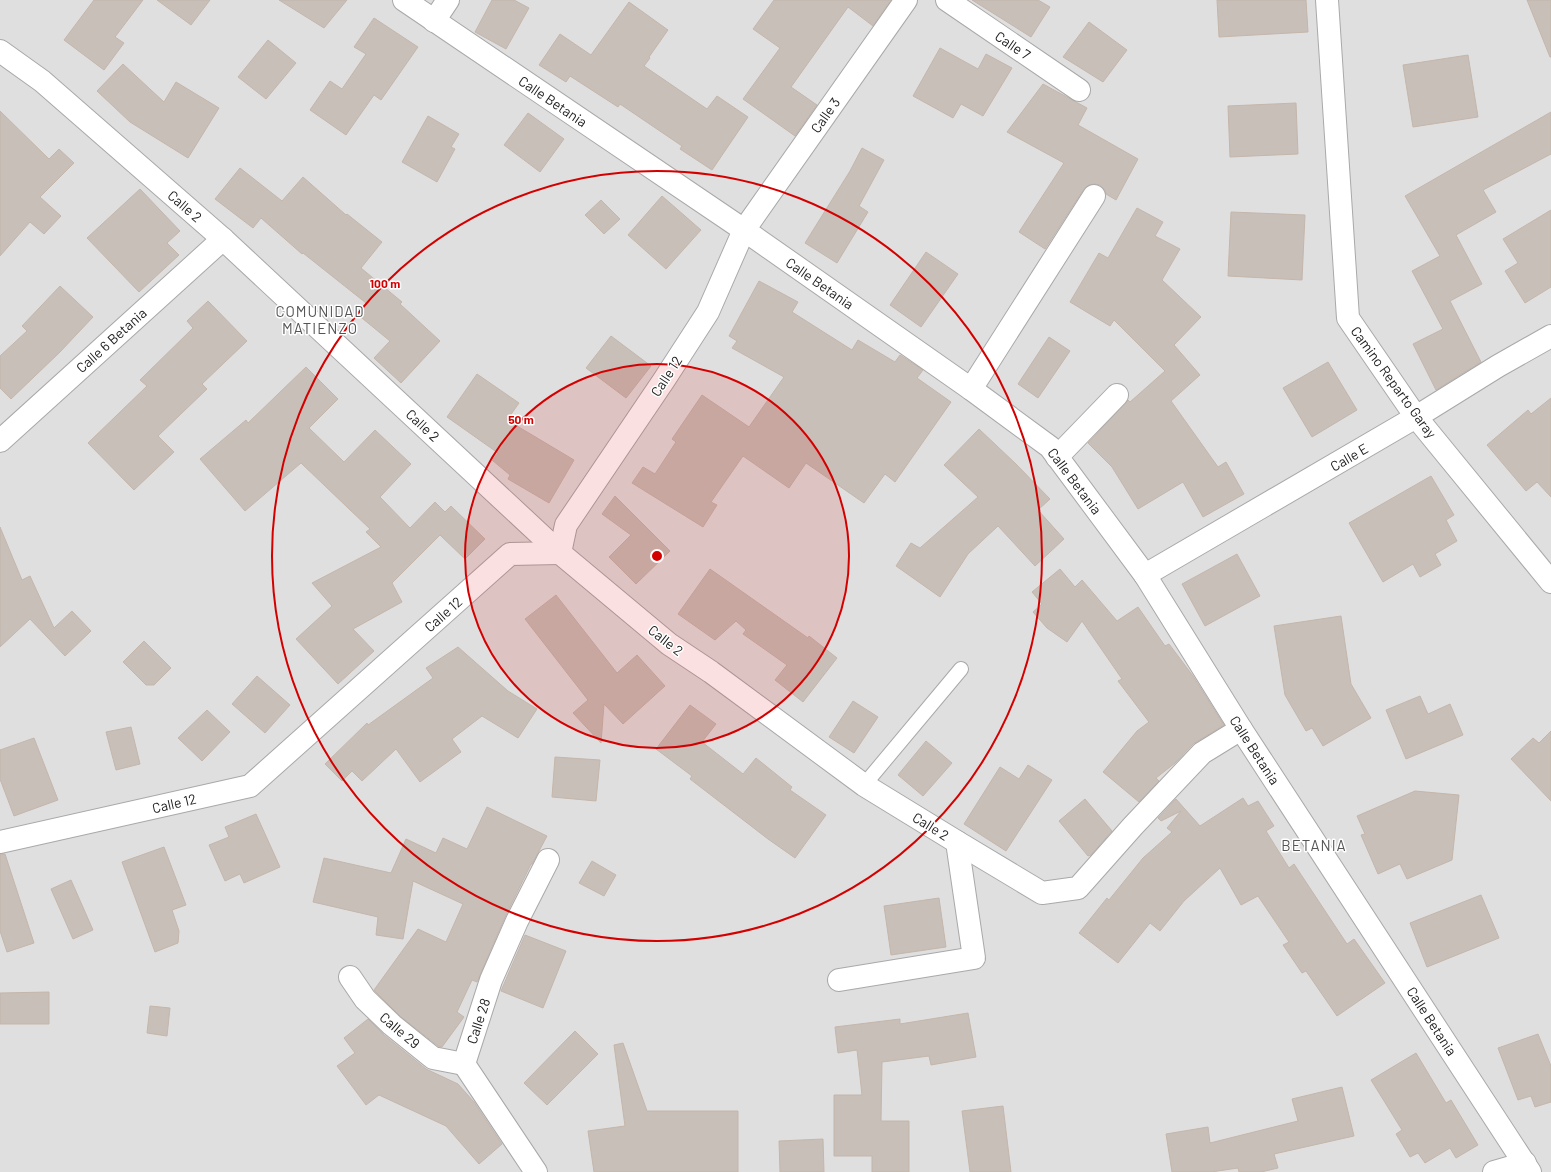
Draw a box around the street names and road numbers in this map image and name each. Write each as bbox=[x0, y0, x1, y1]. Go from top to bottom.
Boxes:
street label: Calle 7 bbox=[992, 27, 1034, 63]
street label: Calle Betania bbox=[516, 72, 590, 130]
street label: Calle 3 bbox=[807, 94, 843, 136]
street label: Calle 2 bbox=[164, 187, 206, 225]
street label: Calle Betania bbox=[783, 253, 857, 313]
street label: Calle 6 Betania bbox=[72, 304, 150, 376]
street label: Camino Reparto Garay bbox=[1348, 323, 1441, 442]
street label: Calle 12 bbox=[647, 353, 685, 399]
street label: Calle 2 bbox=[403, 405, 443, 445]
street label: Calle E bbox=[1327, 439, 1371, 475]
street label: Calle Betania bbox=[1044, 444, 1106, 518]
street label: Calle 12 bbox=[421, 593, 465, 635]
street label: Calle 2 bbox=[645, 621, 687, 659]
street label: Calle Betania bbox=[1226, 712, 1284, 788]
street label: Calle 12 bbox=[150, 790, 198, 816]
street label: Calle 2 bbox=[910, 808, 952, 844]
street label: Calle Betania bbox=[1403, 983, 1461, 1059]
street label: Calle 28 bbox=[463, 996, 493, 1046]
street label: Calle 29 bbox=[377, 1008, 423, 1052]

